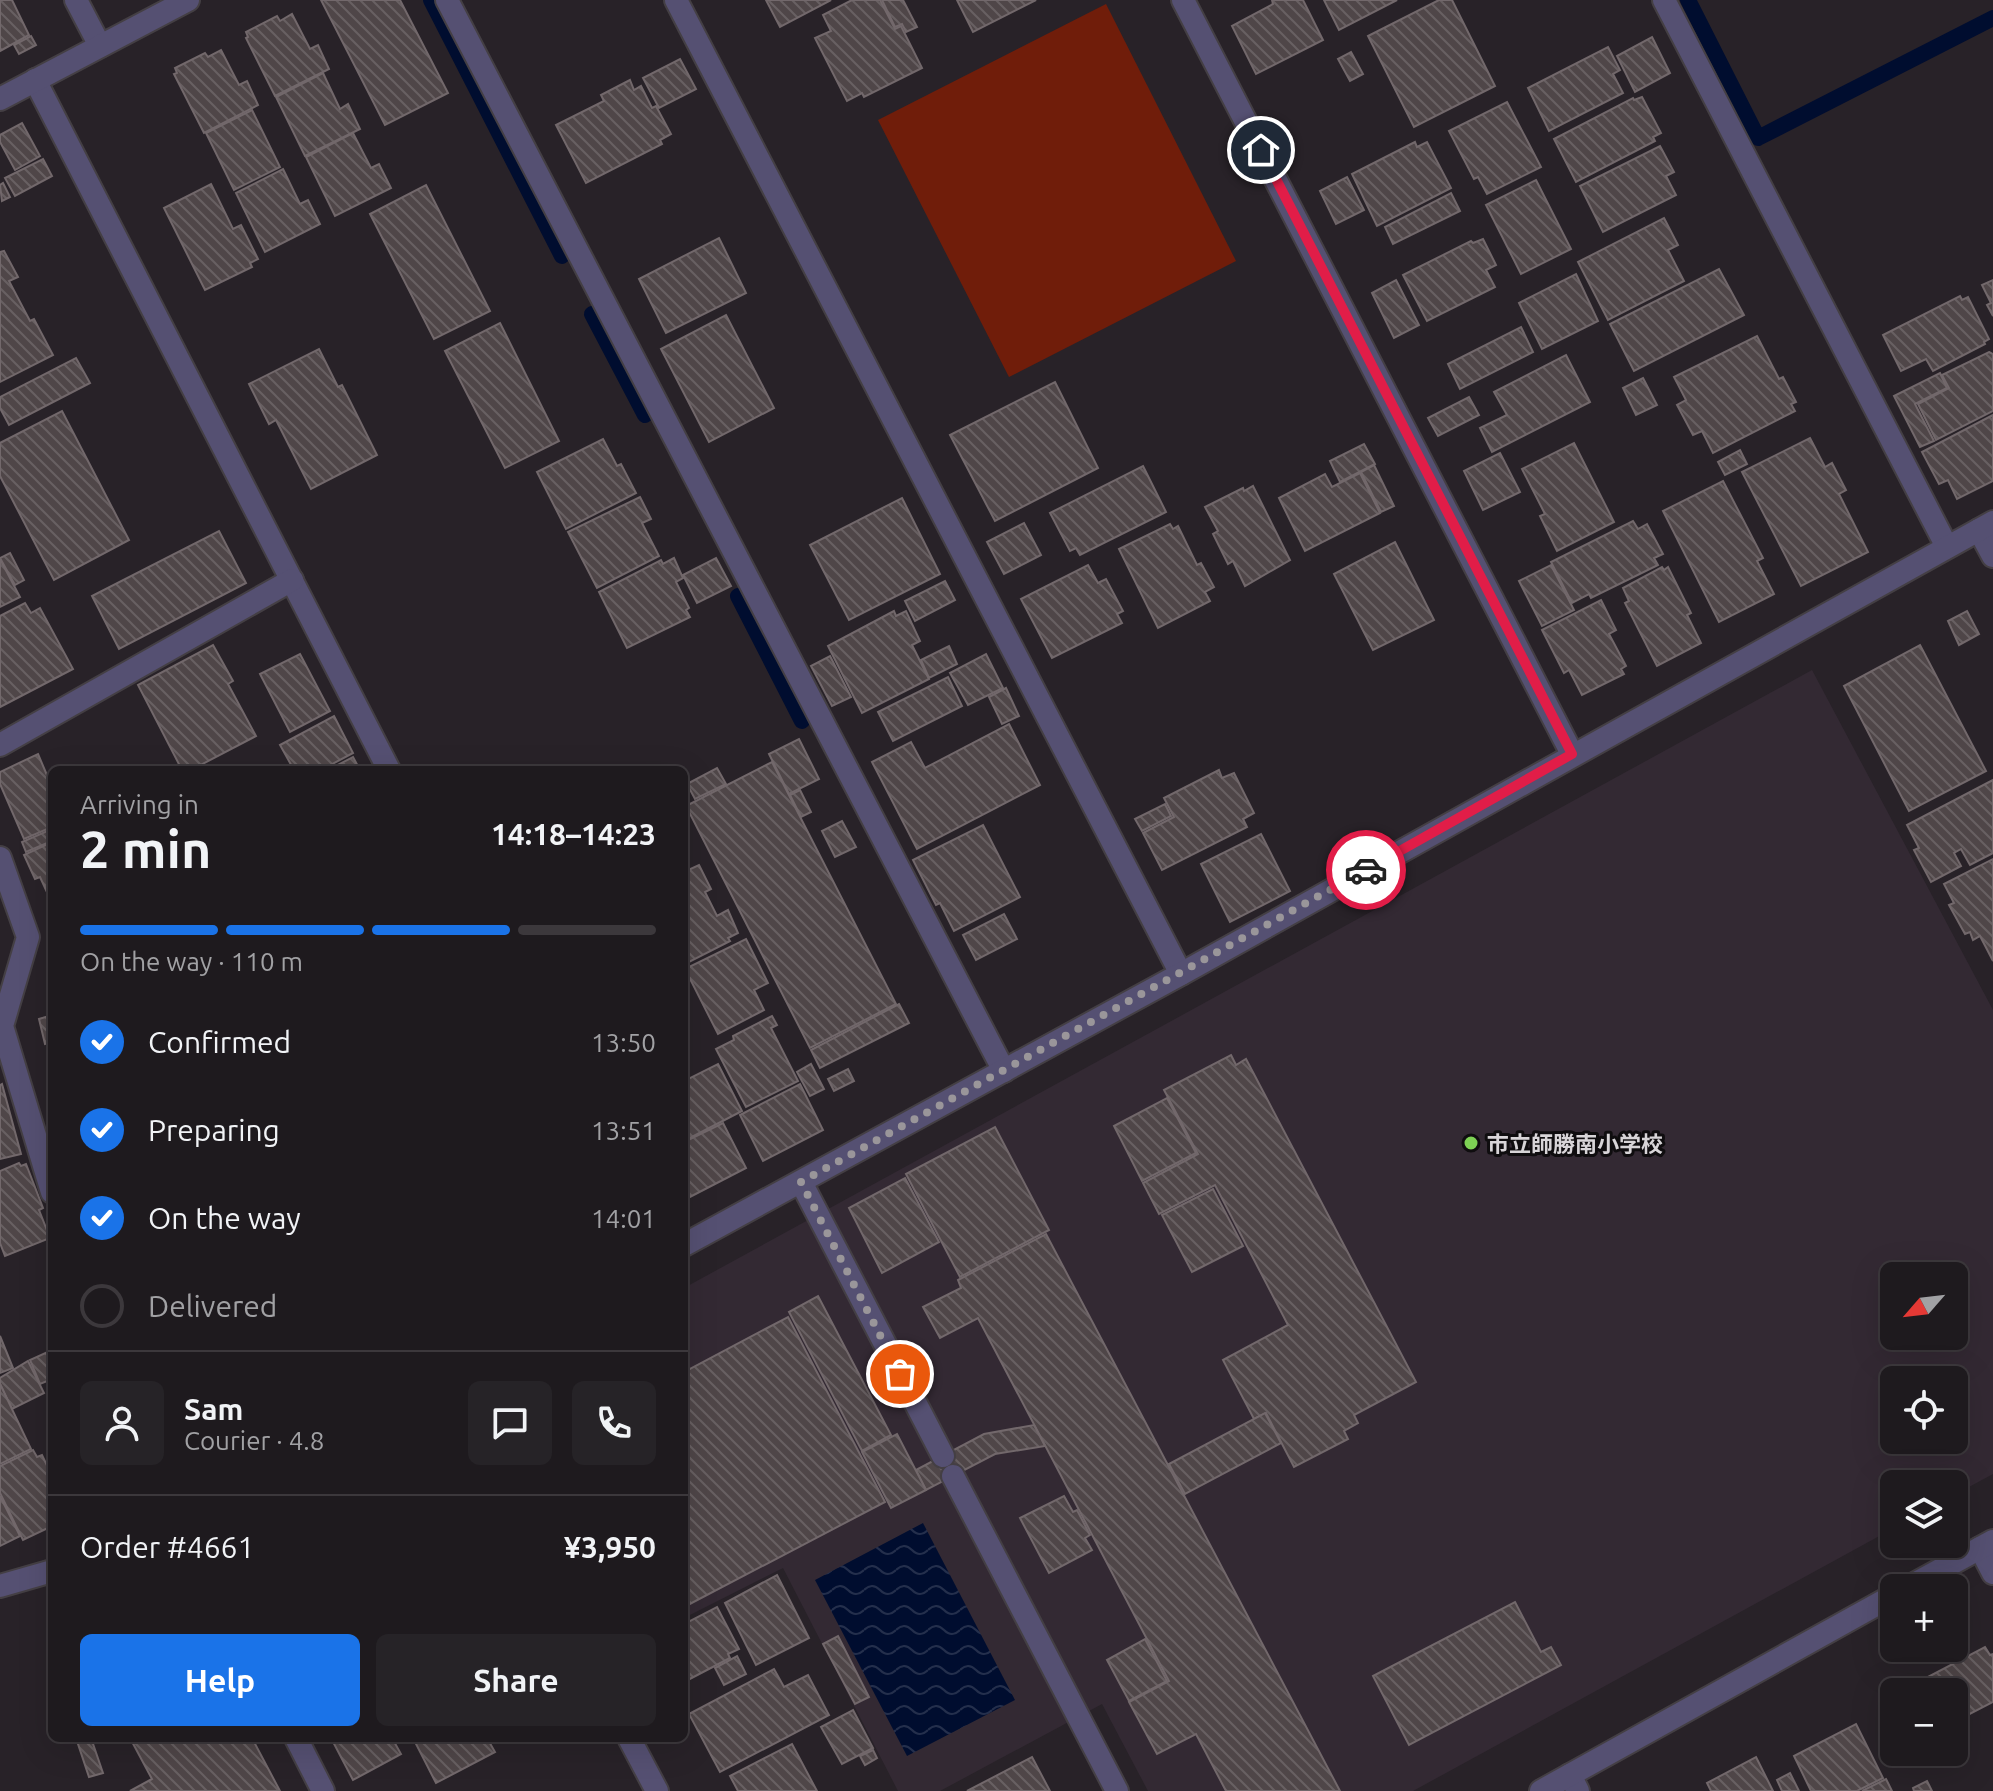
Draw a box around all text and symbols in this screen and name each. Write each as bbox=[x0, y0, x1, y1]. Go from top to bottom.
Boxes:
pin bbox=[1227, 116, 1295, 184]
icon: home bbox=[1239, 128, 1283, 172]
text: Arriving in bbox=[80, 790, 199, 819]
text: 14:18–14:23 bbox=[491, 817, 656, 851]
text: 2 min bbox=[80, 820, 211, 878]
courier bbox=[1326, 830, 1406, 910]
icon: car bbox=[1344, 848, 1388, 892]
text: On the way · 110 m bbox=[80, 947, 303, 976]
icon: check bbox=[80, 1020, 124, 1064]
text: Confirmed bbox=[148, 1025, 291, 1059]
text: 13:50 bbox=[591, 1028, 656, 1057]
icon: check bbox=[80, 1108, 124, 1152]
text: Preparing bbox=[148, 1113, 280, 1147]
text: 13:51 bbox=[591, 1116, 656, 1145]
place label: 市立師勝南小学校 bbox=[1487, 1131, 1663, 1156]
marker: 市立師勝南小学校 bbox=[1462, 1134, 1480, 1152]
icon: check bbox=[80, 1196, 124, 1240]
text: On the way bbox=[148, 1201, 301, 1235]
text: 14:01 bbox=[591, 1204, 656, 1233]
north arrow bbox=[1880, 1262, 1968, 1350]
map controls bbox=[1880, 1262, 1968, 1766]
text: Delivered bbox=[148, 1289, 277, 1323]
pin bbox=[866, 1340, 934, 1408]
icon: bag bbox=[878, 1352, 922, 1396]
button: locate bbox=[1880, 1366, 1968, 1454]
button: person bbox=[80, 1381, 164, 1465]
button: chat bbox=[468, 1381, 552, 1465]
button: phone bbox=[572, 1381, 656, 1465]
text: Sam bbox=[184, 1392, 243, 1426]
text: Courier · 4.8 bbox=[184, 1426, 324, 1455]
button: layers bbox=[1880, 1470, 1968, 1558]
text: Order #4661 bbox=[80, 1530, 254, 1564]
text: ¥3,950 bbox=[564, 1530, 656, 1564]
button: + bbox=[1880, 1574, 1968, 1662]
button: Help bbox=[80, 1634, 360, 1726]
button: Share bbox=[376, 1634, 656, 1726]
button: − bbox=[1880, 1678, 1968, 1766]

